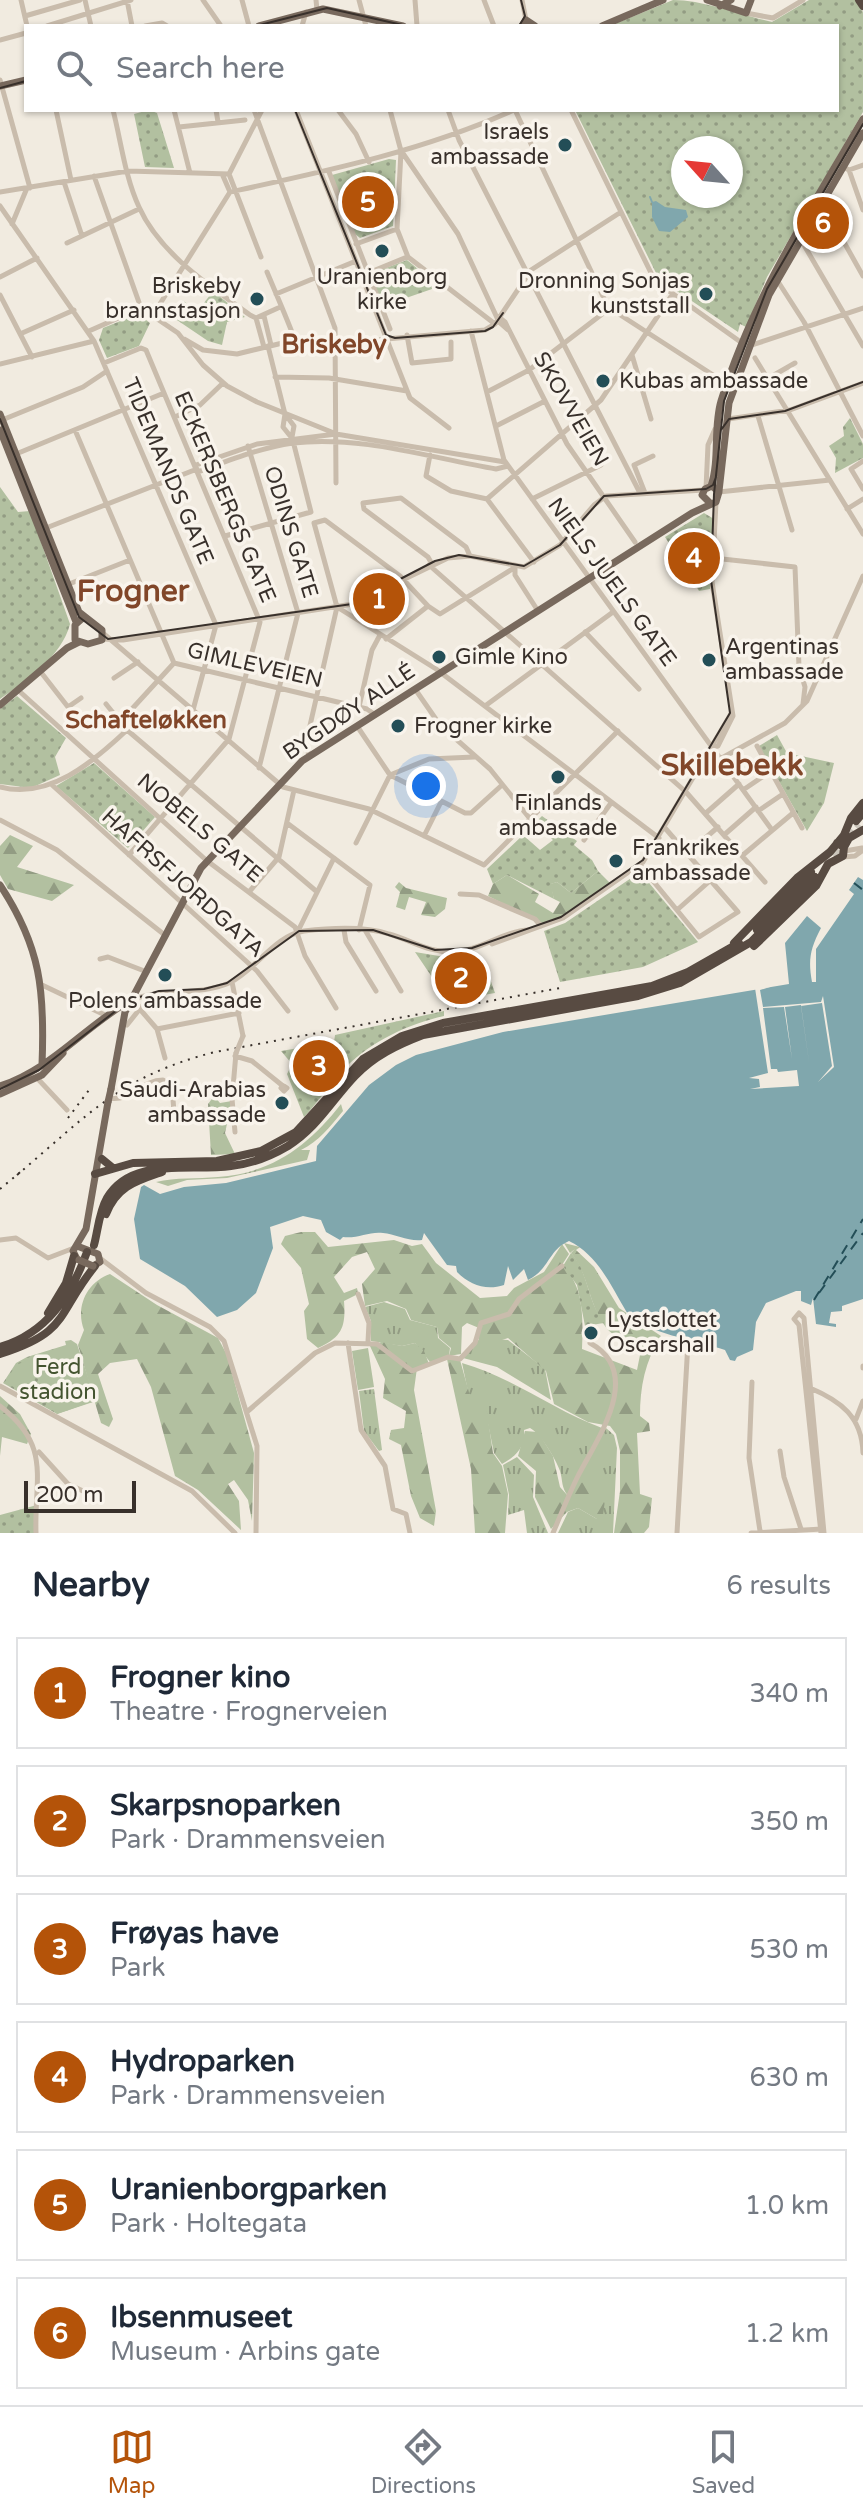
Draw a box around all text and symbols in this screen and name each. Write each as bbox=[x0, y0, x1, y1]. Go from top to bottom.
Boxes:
search box bbox=[24, 24, 839, 112]
icon: search bbox=[52, 46, 96, 90]
text: Search here bbox=[116, 50, 285, 87]
place label: Israels ambassade bbox=[430, 119, 549, 170]
marker: Israels ambassade bbox=[556, 136, 574, 154]
north arrow bbox=[671, 136, 743, 208]
pin: 5 bbox=[342, 172, 394, 232]
pin: 6 bbox=[797, 193, 849, 253]
marker: Uranienborg kirke bbox=[373, 242, 391, 260]
place label: Uranienborg kirke bbox=[316, 264, 448, 315]
place label: Dronning Sonjas kunststall bbox=[518, 268, 690, 319]
place label: Briskeby brannstasjon bbox=[105, 273, 241, 324]
marker: Dronning Sonjas kunststall bbox=[697, 285, 715, 303]
marker: Briskeby brannstasjon bbox=[248, 290, 266, 308]
district label: Briskeby bbox=[281, 329, 387, 360]
street label: SKOVVEIEN bbox=[528, 347, 614, 471]
place label: Kubas ambassade bbox=[619, 368, 808, 394]
marker: Kubas ambassade bbox=[594, 372, 612, 390]
street label: TIDEMANDS GATE bbox=[117, 374, 219, 568]
street label: ECKERSBERGS GATE bbox=[169, 387, 281, 607]
street label: ODINS GATE bbox=[259, 463, 323, 601]
street label: NIELS JUELS GATE bbox=[542, 493, 682, 671]
pin: 4 bbox=[668, 528, 720, 588]
pin: 1 bbox=[353, 569, 405, 629]
district label: Frogner bbox=[77, 573, 190, 610]
place label: Argentinas ambassade bbox=[725, 634, 844, 685]
street label: GIMLEVEIEN bbox=[185, 637, 325, 693]
place label: Gimle Kino bbox=[455, 644, 568, 670]
marker: Gimle Kino bbox=[430, 648, 448, 666]
marker: Argentinas ambassade bbox=[700, 651, 718, 669]
street label: BYGDØY ALLÉ bbox=[277, 657, 420, 766]
district label: Schafteløkken bbox=[65, 706, 227, 735]
place label: Frogner kirke bbox=[414, 713, 552, 739]
marker: Frogner kirke bbox=[389, 717, 407, 735]
district label: Skillebekk bbox=[661, 747, 803, 784]
your location bbox=[406, 766, 446, 806]
street label: NOBELS GATE bbox=[132, 768, 268, 888]
marker: Finlands ambassade bbox=[549, 768, 567, 786]
place label: Finlands ambassade bbox=[499, 790, 617, 841]
street label: HAFRSFJORDGATA bbox=[96, 803, 270, 963]
place label: Frankrikes ambassade bbox=[632, 835, 751, 886]
marker: Frankrikes ambassade bbox=[607, 852, 625, 870]
pin: 2 bbox=[435, 948, 487, 1008]
marker: Polens ambassade bbox=[156, 966, 174, 984]
place label: Polens ambassade bbox=[68, 988, 262, 1014]
pin: 3 bbox=[293, 1036, 345, 1096]
place label: Saudi-Arabias ambassade bbox=[119, 1077, 266, 1128]
marker: Saudi-Arabias ambassade bbox=[273, 1094, 291, 1112]
place label: Lystslottet Oscarshall bbox=[607, 1307, 717, 1358]
marker: Lystslottet Oscarshall bbox=[582, 1324, 600, 1342]
park label: Ferd stadion bbox=[19, 1354, 97, 1405]
scale bar bbox=[24, 1477, 136, 1513]
text: 200 m bbox=[36, 1482, 103, 1508]
text: Nearby bbox=[32, 1565, 150, 1606]
text: 6 results bbox=[726, 1570, 831, 1601]
text: Frogner kino bbox=[110, 1659, 291, 1696]
text: 1 bbox=[52, 1678, 68, 1709]
text: 340 m bbox=[749, 1678, 829, 1709]
text: Theatre · Frognerveien bbox=[110, 1696, 388, 1727]
text: Skarpsnoparken bbox=[110, 1787, 341, 1824]
text: 2 bbox=[52, 1806, 68, 1837]
text: 350 m bbox=[749, 1806, 829, 1837]
text: Park · Drammensveien bbox=[110, 1824, 386, 1855]
text: Frøyas have bbox=[110, 1915, 279, 1952]
text: 3 bbox=[52, 1934, 68, 1965]
text: 530 m bbox=[749, 1934, 829, 1965]
text: Park bbox=[110, 1952, 166, 1983]
text: Hydroparken bbox=[110, 2043, 295, 2080]
text: 4 bbox=[52, 2062, 68, 2093]
text: 630 m bbox=[749, 2062, 829, 2093]
text: Park · Drammensveien bbox=[110, 2080, 386, 2111]
text: Uranienborgparken bbox=[110, 2171, 387, 2208]
text: 5 bbox=[52, 2190, 68, 2221]
text: 1.0 km bbox=[745, 2190, 829, 2221]
text: Park · Holtegata bbox=[110, 2208, 307, 2239]
text: Ibsenmuseet bbox=[110, 2299, 292, 2336]
text: 6 bbox=[52, 2318, 68, 2349]
text: 1.2 km bbox=[745, 2318, 829, 2349]
text: Museum · Arbins gate bbox=[110, 2336, 380, 2367]
tab: Map bbox=[108, 2425, 155, 2499]
tab: Directions bbox=[371, 2425, 476, 2499]
tab: Saved bbox=[692, 2425, 755, 2499]

